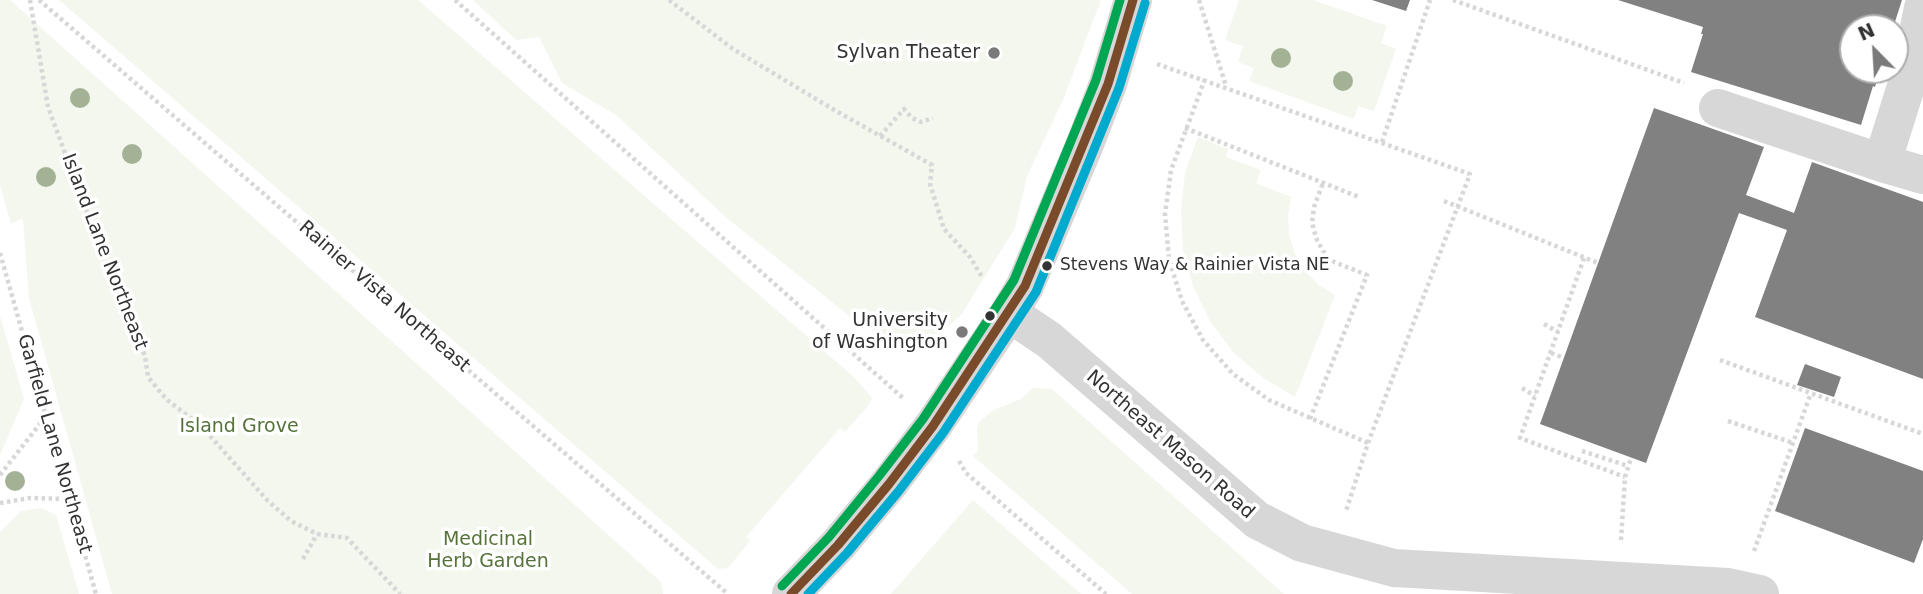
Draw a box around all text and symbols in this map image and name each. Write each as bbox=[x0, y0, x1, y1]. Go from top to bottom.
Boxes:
north arrow bbox=[1839, 14, 1909, 84]
text: N bbox=[1855, 18, 1878, 45]
place label: Sylvan Theater bbox=[837, 42, 980, 64]
marker: Sylvan Theater bbox=[986, 45, 1002, 61]
street label: Island Lane Northeast bbox=[56, 151, 152, 353]
street label: Rainier Vista Northeast bbox=[294, 216, 474, 378]
place label: Stevens Way & Rainier Vista NE bbox=[1060, 256, 1329, 276]
marker: Stevens Way & Rainier Vista NE bbox=[1040, 259, 1054, 273]
unlabelled marker bbox=[983, 309, 997, 323]
place label: University of Washington bbox=[812, 310, 948, 354]
marker: University of Washington bbox=[954, 324, 970, 340]
street label: Garfield Lane Northeast bbox=[12, 332, 96, 556]
street label: Northeast Mason Road bbox=[1081, 366, 1259, 524]
park label: Island Grove bbox=[179, 416, 299, 438]
park label: Medicinal Herb Garden bbox=[427, 529, 549, 573]

